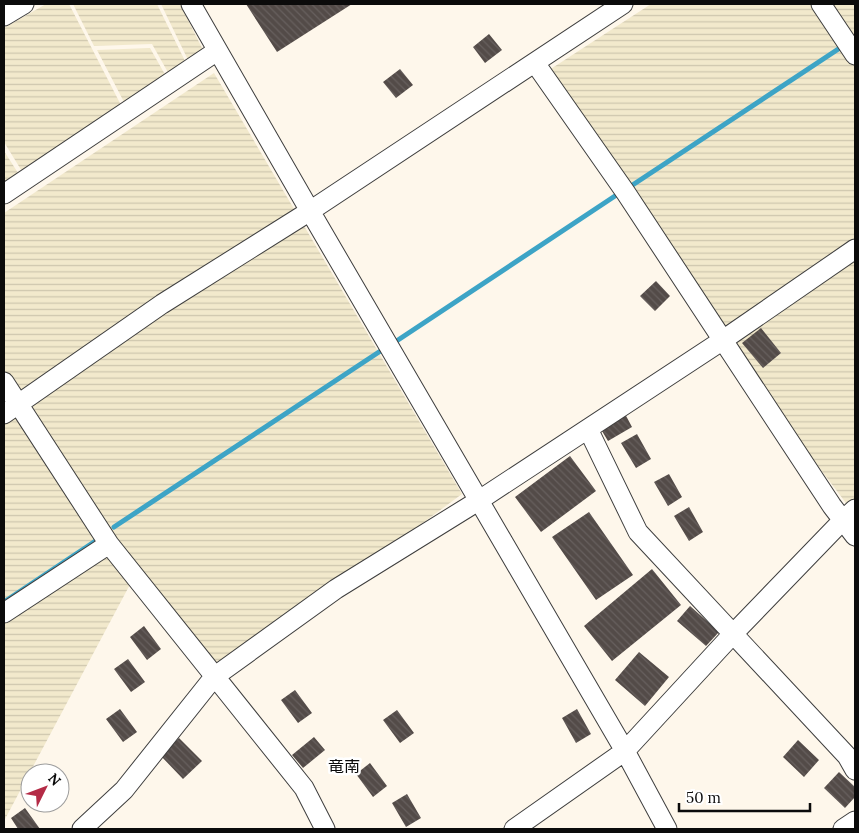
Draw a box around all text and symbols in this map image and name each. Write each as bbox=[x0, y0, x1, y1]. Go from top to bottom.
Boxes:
district label: 竜南 bbox=[328, 756, 360, 776]
north arrow bbox=[20, 763, 70, 813]
text: N bbox=[44, 769, 65, 789]
scale bar bbox=[679, 780, 810, 812]
text: 50 m bbox=[686, 788, 721, 807]

